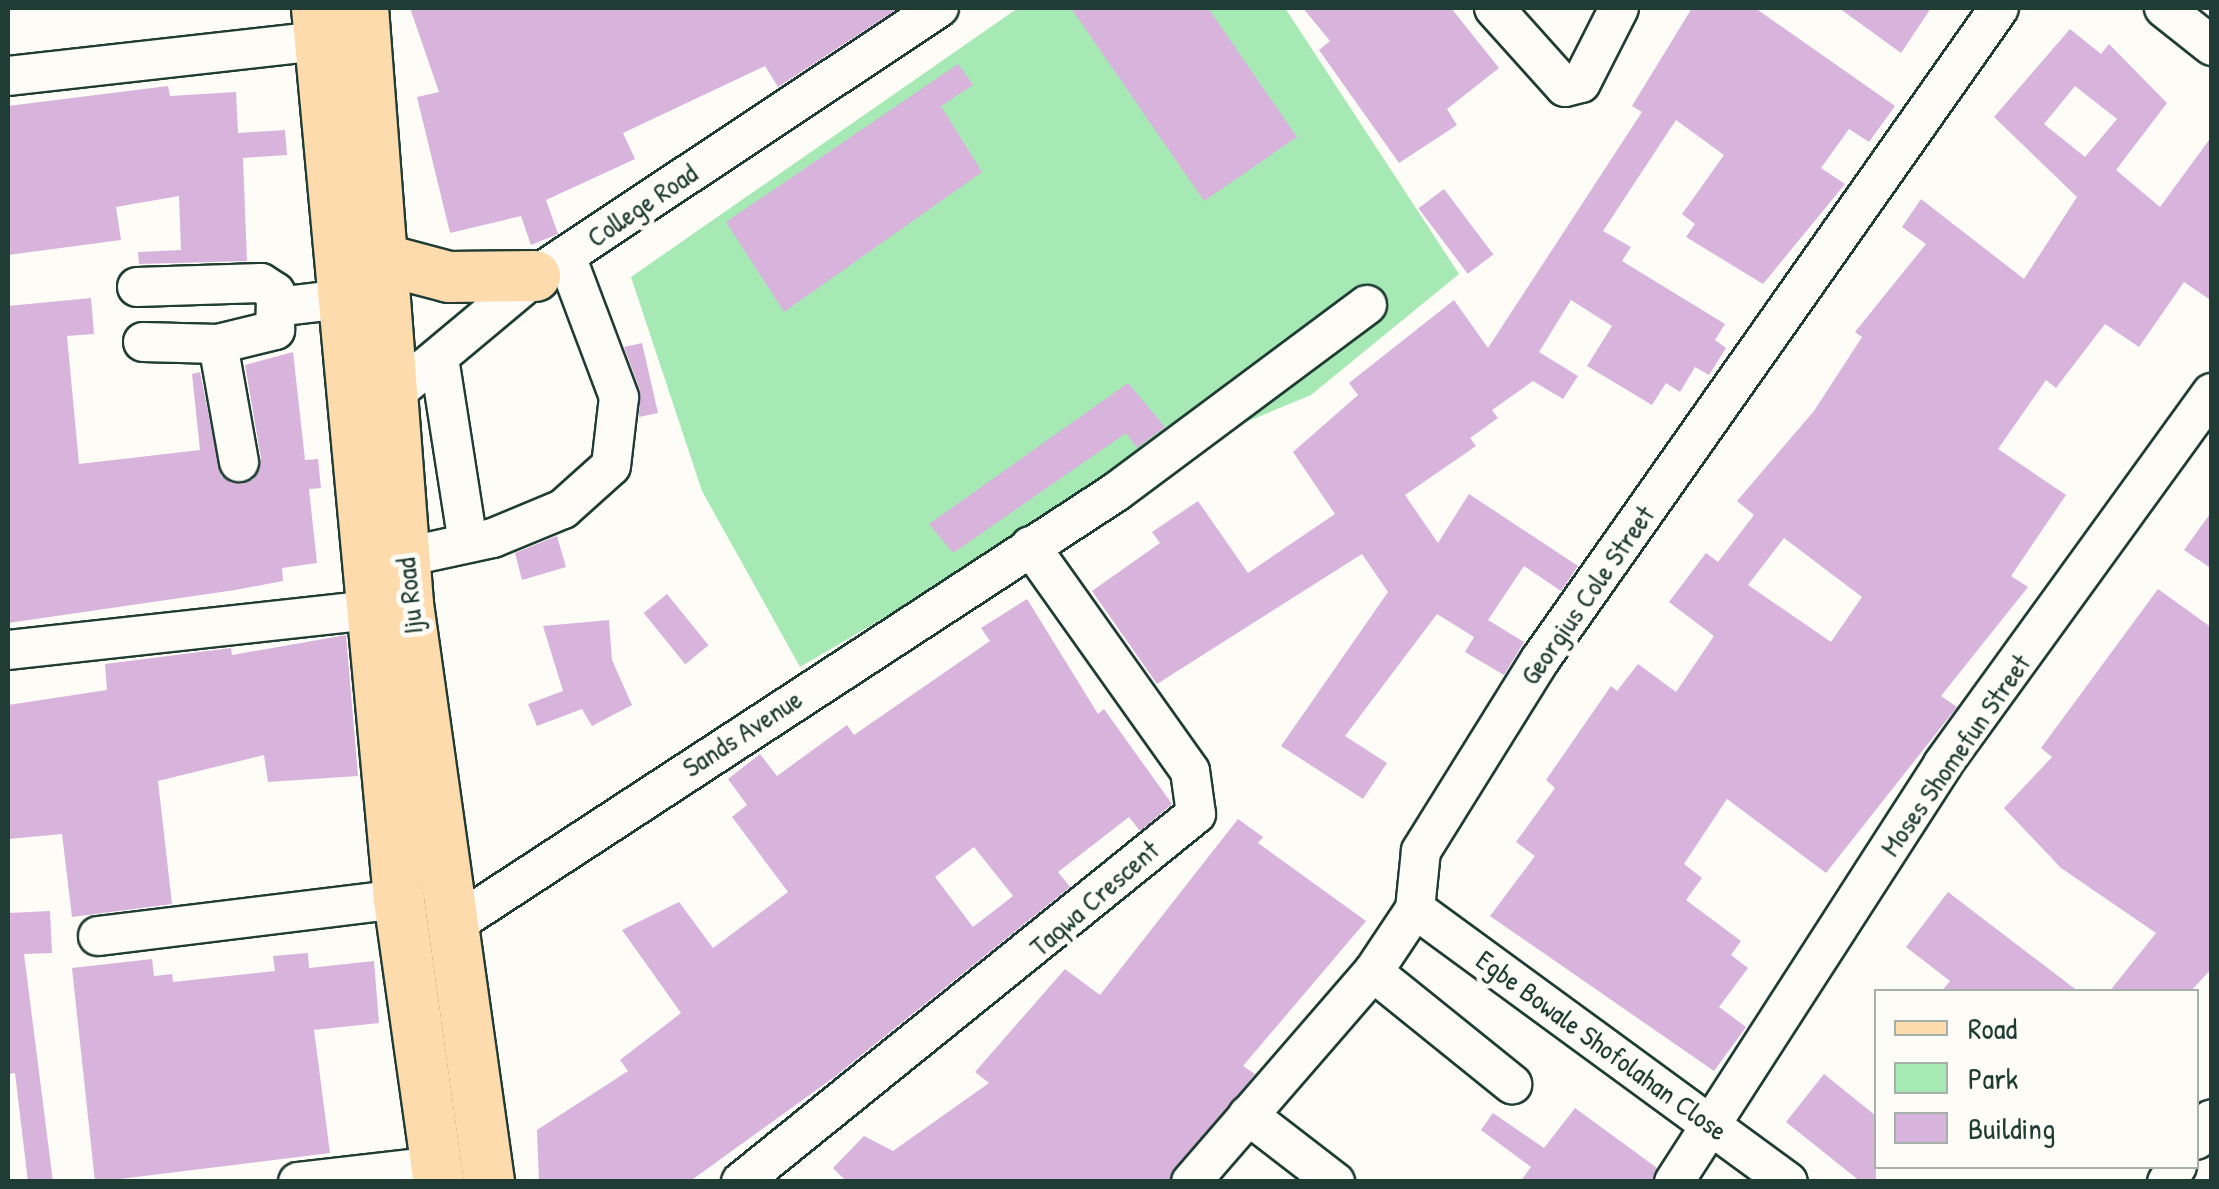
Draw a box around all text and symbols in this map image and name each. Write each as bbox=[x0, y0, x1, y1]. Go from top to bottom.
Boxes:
street label: College Road bbox=[580, 156, 704, 254]
street label: Georgius Cole Street bbox=[1513, 499, 1661, 691]
street label: Iju Road bbox=[388, 556, 430, 636]
street label: Moses Shomefun Street bbox=[1873, 648, 2037, 862]
street label: Sands Avenue bbox=[676, 682, 808, 784]
street label: Taqwa Crescent bbox=[1023, 833, 1165, 963]
street label: Egbe Bowale Shofolahan Close bbox=[1470, 943, 1734, 1147]
legend bbox=[1874, 989, 2199, 1169]
text: Road bbox=[1968, 1008, 2017, 1048]
text: Park bbox=[1968, 1058, 2018, 1098]
text: Building bbox=[1968, 1108, 2055, 1148]

